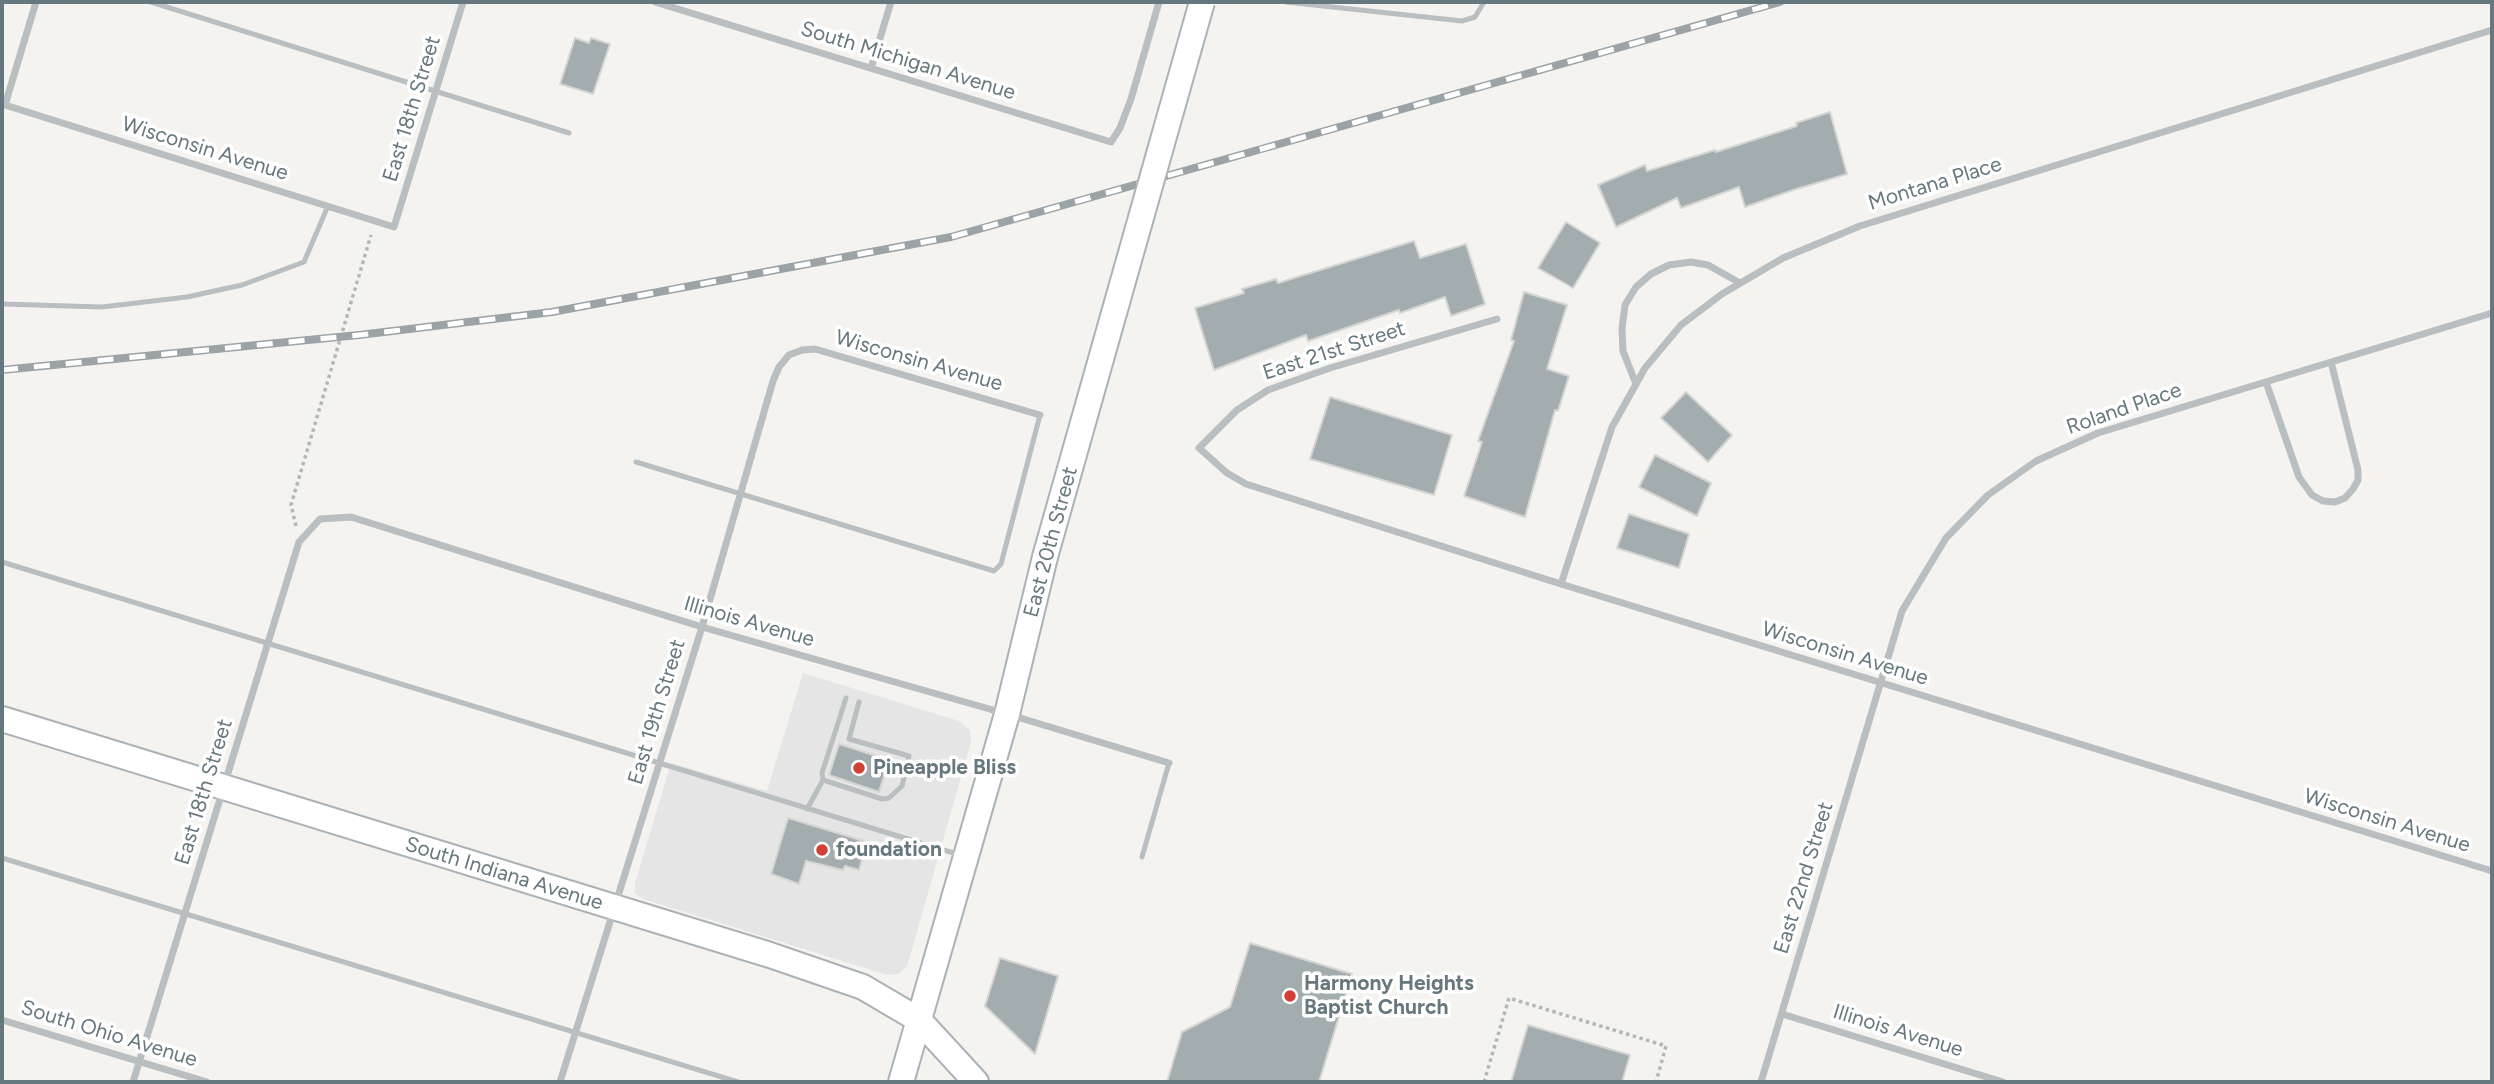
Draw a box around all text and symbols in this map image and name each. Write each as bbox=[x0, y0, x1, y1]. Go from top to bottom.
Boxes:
street label: South Michigan Avenue bbox=[798, 16, 1018, 106]
street label: East 18th Street bbox=[378, 33, 446, 185]
street label: Wisconsin Avenue bbox=[119, 112, 291, 186]
street label: Montana Place bbox=[1865, 152, 2005, 216]
street label: East 21st Street bbox=[1260, 316, 1408, 386]
street label: Wisconsin Avenue bbox=[833, 325, 1005, 397]
street label: Roland Place bbox=[2063, 378, 2185, 440]
street label: East 20th Street bbox=[1019, 464, 1083, 620]
street label: Illinois Avenue bbox=[681, 591, 817, 653]
street label: Wisconsin Avenue bbox=[1759, 617, 1931, 691]
street label: East 19th Street bbox=[623, 636, 691, 788]
street label: East 18th Street bbox=[170, 716, 238, 868]
place label: Pineapple Bliss bbox=[873, 755, 1016, 781]
marker: Pineapple Bliss bbox=[851, 760, 867, 776]
street label: Wisconsin Avenue bbox=[2301, 784, 2473, 858]
street label: East 22nd Street bbox=[1769, 799, 1839, 957]
street label: South Indiana Avenue bbox=[402, 832, 606, 916]
place label: foundation bbox=[836, 837, 942, 863]
marker: foundation bbox=[814, 842, 830, 858]
place label: Harmony Heights Baptist Church bbox=[1304, 971, 1474, 1021]
marker: Harmony Heights Baptist Church bbox=[1282, 988, 1298, 1004]
street label: South Ohio Avenue bbox=[18, 995, 200, 1073]
street label: Illinois Avenue bbox=[1830, 999, 1966, 1063]

